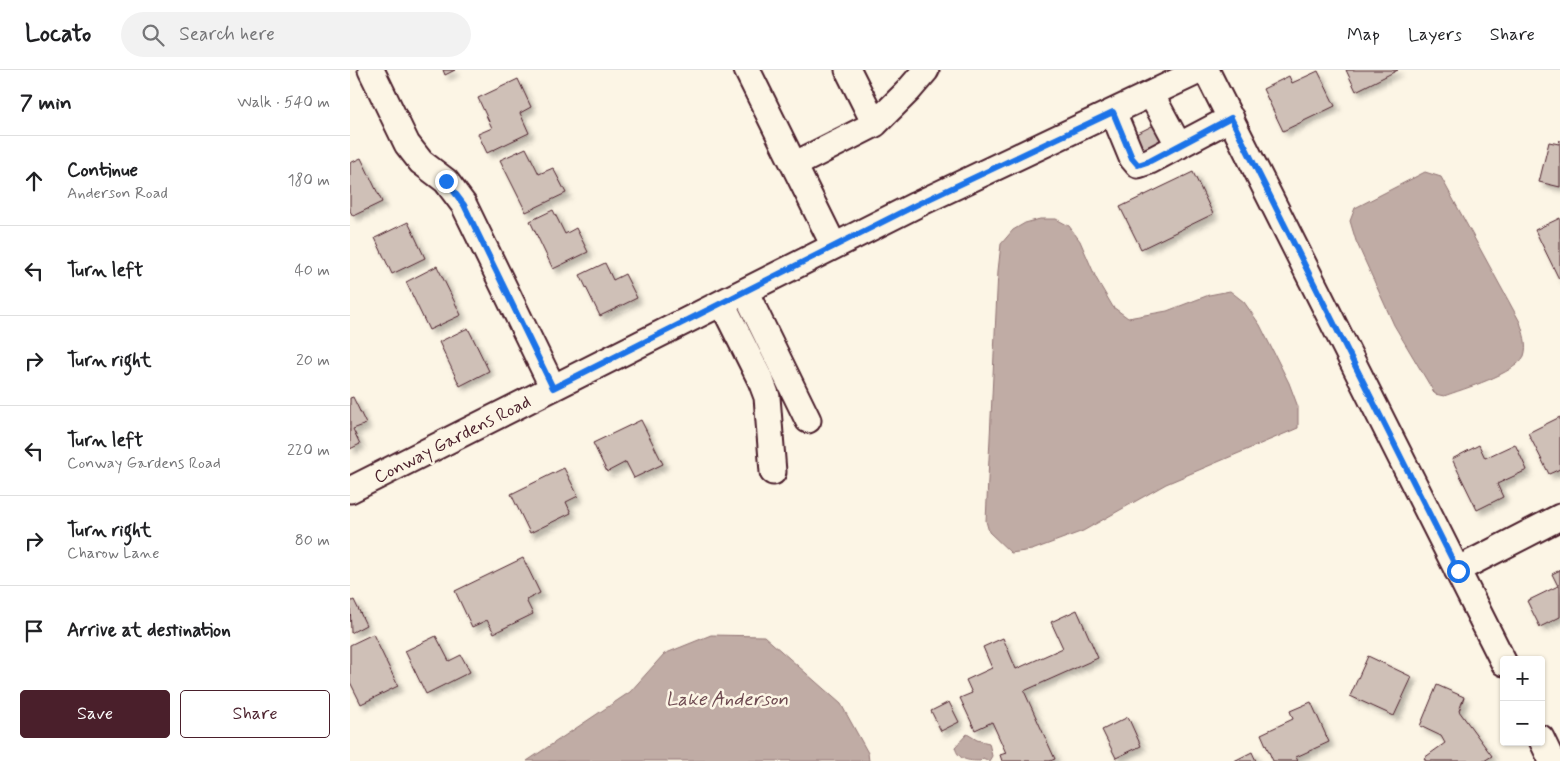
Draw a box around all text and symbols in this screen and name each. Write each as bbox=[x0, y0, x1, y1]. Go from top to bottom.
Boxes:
search box bbox=[121, 12, 471, 57]
text: Locato bbox=[25, 19, 91, 50]
icon: search bbox=[139, 21, 167, 49]
text: Search here bbox=[179, 22, 275, 47]
text: Map bbox=[1347, 23, 1380, 47]
text: Layers bbox=[1408, 23, 1462, 47]
text: Share bbox=[1490, 23, 1535, 47]
text: 7 min bbox=[20, 89, 72, 117]
text: Walk · 540 m bbox=[237, 92, 330, 113]
text: Continue bbox=[67, 158, 138, 183]
icon: ahead bbox=[20, 167, 48, 195]
text: 180 m bbox=[287, 170, 330, 191]
route end bbox=[435, 170, 458, 193]
text: Anderson Road bbox=[67, 183, 168, 204]
icon: left bbox=[20, 257, 48, 285]
text: Turn left bbox=[67, 258, 143, 283]
text: 40 m bbox=[294, 260, 330, 281]
icon: right bbox=[20, 347, 48, 375]
text: Turn right bbox=[67, 348, 151, 373]
text: 20 m bbox=[296, 350, 330, 371]
street label: Conway Gardens Road bbox=[370, 390, 535, 490]
text: Turn left bbox=[67, 428, 143, 453]
icon: left bbox=[20, 437, 48, 465]
text: 220 m bbox=[287, 440, 330, 461]
text: Conway Gardens Road bbox=[67, 453, 221, 474]
text: Turn right bbox=[67, 518, 151, 543]
icon: right bbox=[20, 527, 48, 555]
text: 80 m bbox=[295, 530, 330, 551]
text: Charow Lane bbox=[67, 543, 159, 564]
route start bbox=[1447, 560, 1470, 583]
icon: arrive bbox=[20, 617, 48, 645]
text: Arrive at destination bbox=[67, 618, 231, 643]
map controls bbox=[1500, 656, 1545, 746]
button: + bbox=[1500, 656, 1545, 701]
water label: Lake Anderson bbox=[666, 687, 788, 712]
button: Save bbox=[20, 690, 170, 738]
button: Share bbox=[180, 690, 330, 738]
button: − bbox=[1500, 701, 1545, 746]

